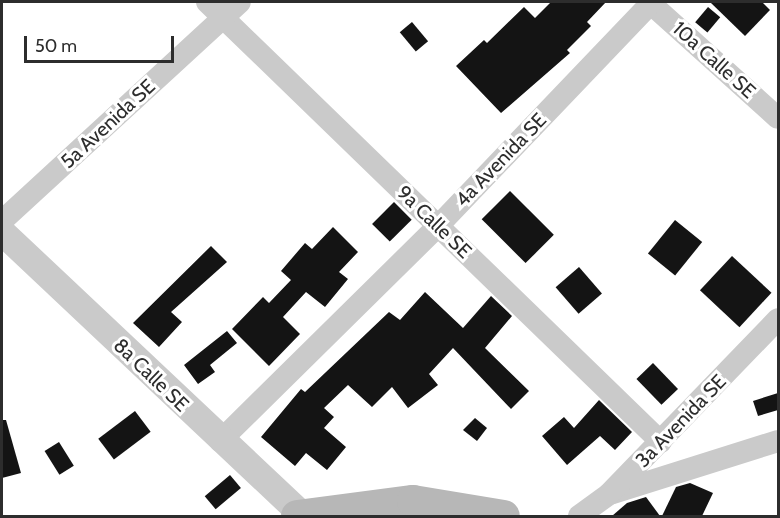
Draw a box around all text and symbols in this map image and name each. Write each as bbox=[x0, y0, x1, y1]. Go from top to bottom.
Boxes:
street label: 10a Calle SE bbox=[668, 17, 760, 103]
scale bar bbox=[27, 24, 177, 62]
text: 50 m bbox=[35, 35, 77, 57]
street label: 5a Avenida SE bbox=[56, 74, 160, 174]
street label: 4a Avenida SE bbox=[450, 108, 552, 212]
street label: 9a Calle SE bbox=[392, 181, 476, 263]
street label: 8a Calle SE bbox=[109, 333, 193, 417]
street label: 3a Avenida SE bbox=[631, 370, 731, 472]

